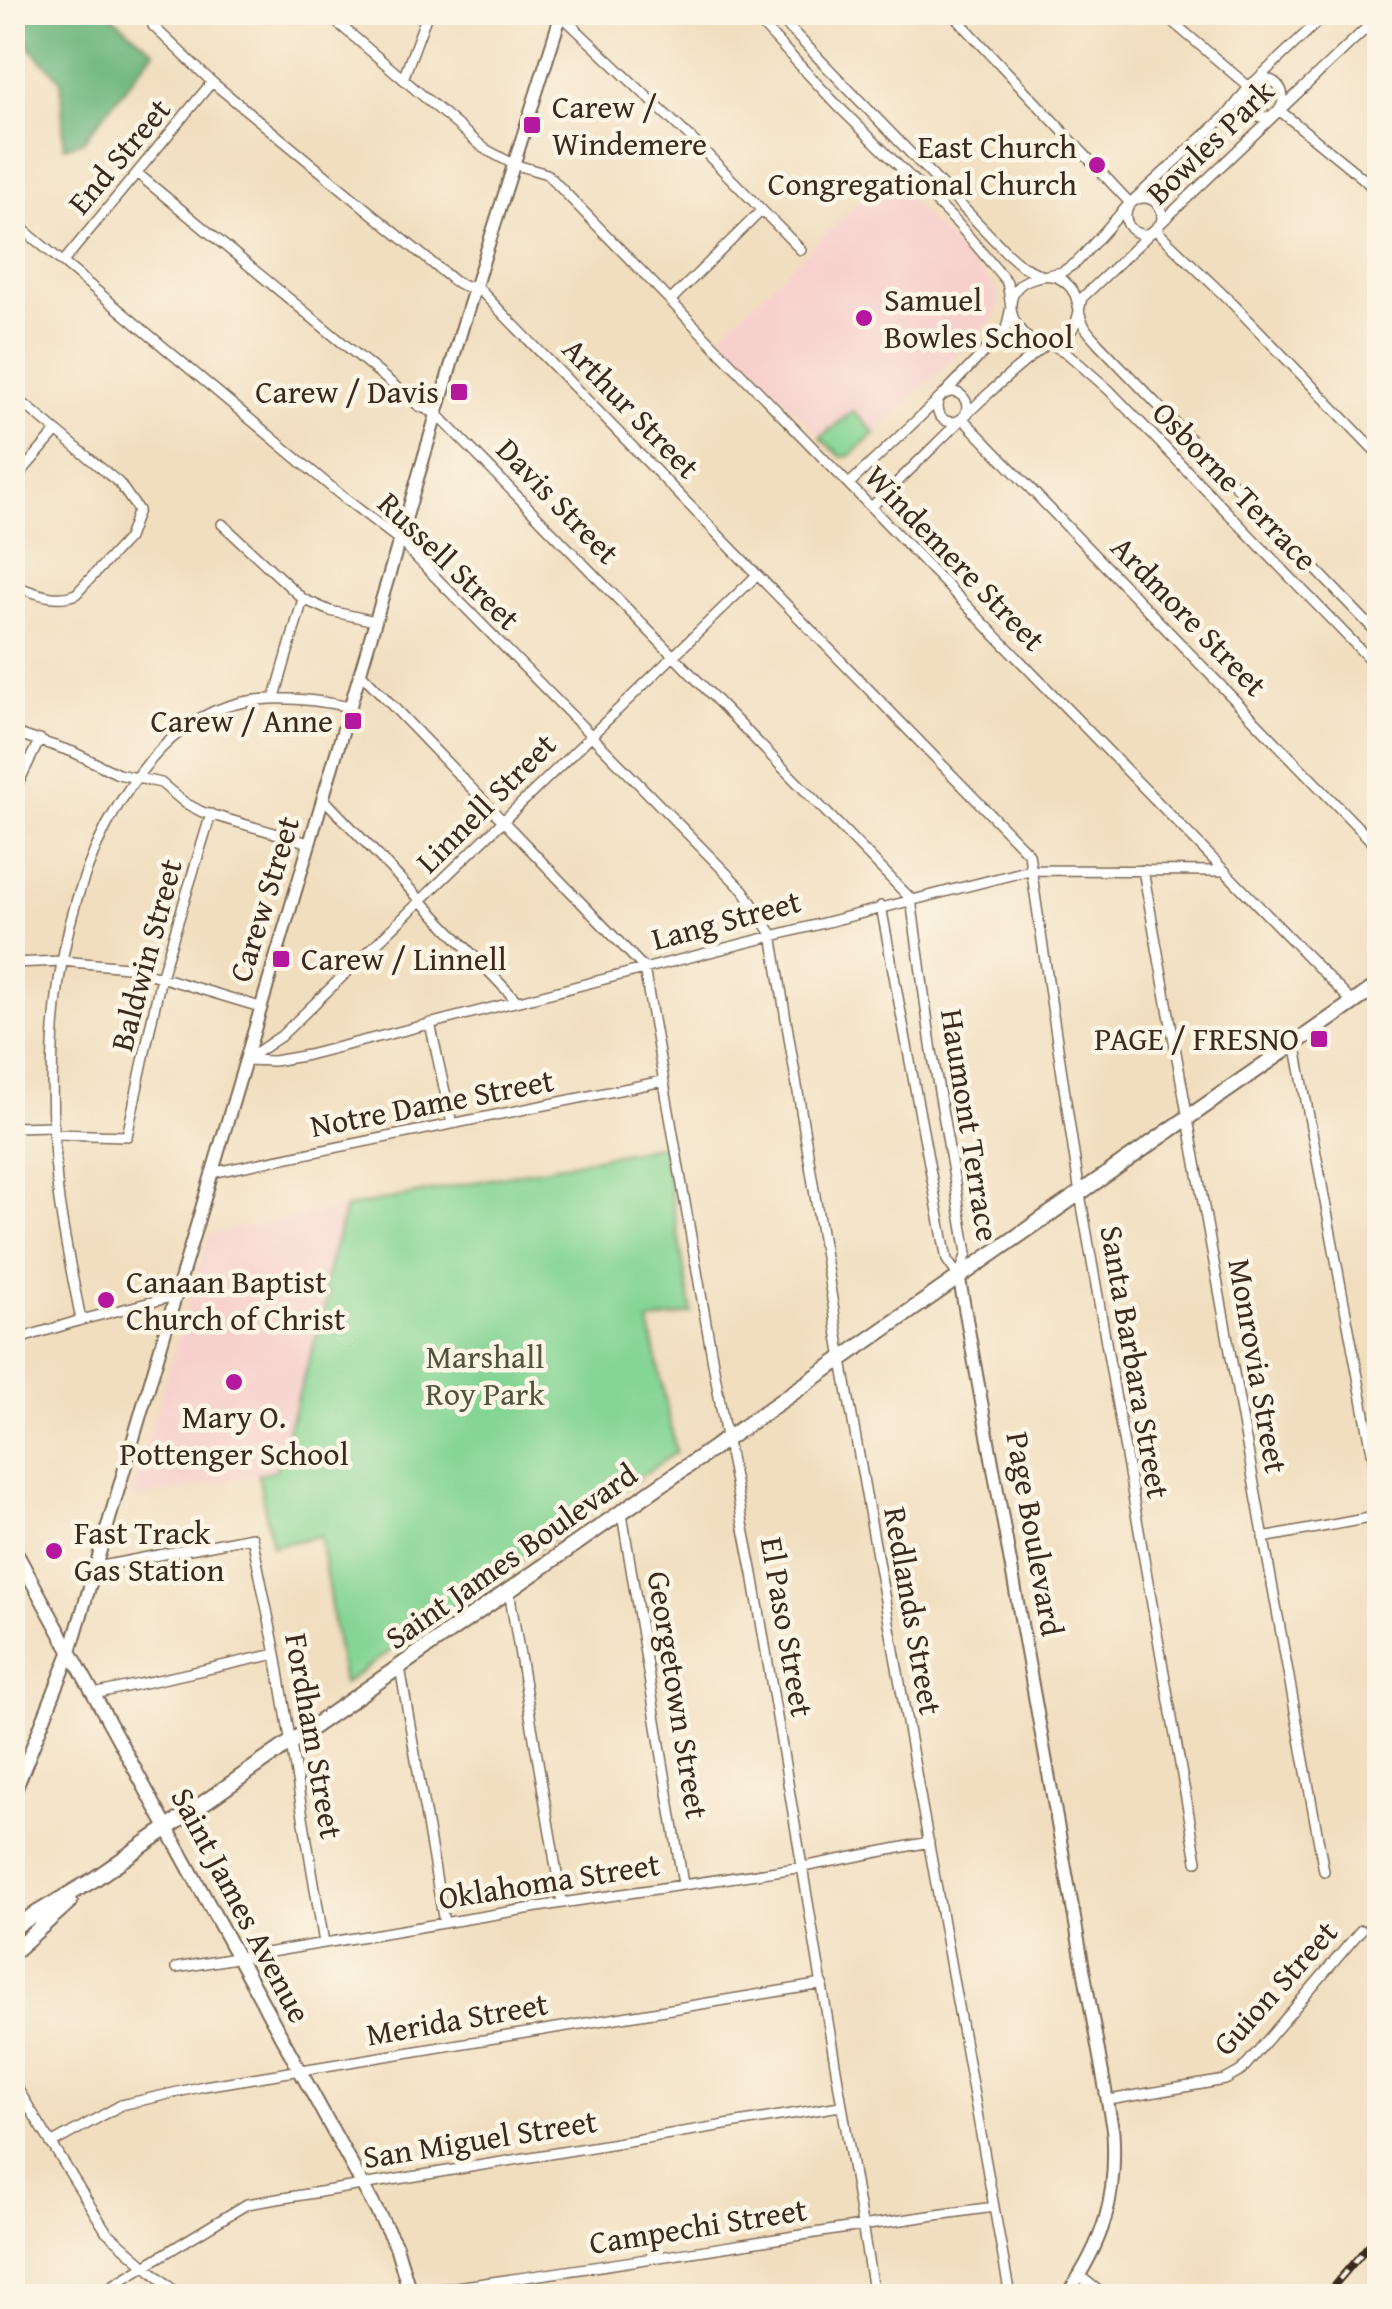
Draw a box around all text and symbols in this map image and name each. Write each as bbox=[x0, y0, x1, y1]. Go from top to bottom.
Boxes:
street label: Bowles Park bbox=[1135, 68, 1285, 215]
place label: Carew / Windemere bbox=[552, 83, 707, 167]
street label: End Street bbox=[56, 87, 181, 224]
marker: Carew / Windemere bbox=[521, 114, 543, 136]
place label: East Church Congregational Church bbox=[768, 123, 1077, 207]
marker: East Church Congregational Church bbox=[1086, 154, 1108, 176]
place label: Samuel Bowles School bbox=[884, 276, 1073, 360]
marker: Samuel Bowles School bbox=[853, 307, 875, 329]
street label: Arthur Street bbox=[552, 326, 711, 489]
place label: Carew / Davis bbox=[255, 368, 439, 415]
marker: Carew / Davis bbox=[448, 381, 470, 403]
street label: Osborne Terrace bbox=[1142, 390, 1329, 581]
street label: Davis Street bbox=[486, 427, 631, 574]
street label: Windemere Street bbox=[854, 454, 1057, 661]
street label: Russell Street bbox=[368, 480, 531, 641]
street label: Ardmore Street bbox=[1100, 525, 1278, 707]
place label: Carew / Anne bbox=[151, 697, 333, 744]
marker: Carew / Anne bbox=[342, 710, 364, 732]
street label: Linnell Street bbox=[405, 722, 566, 883]
street label: Carew Street bbox=[216, 810, 311, 987]
street label: Baldwin Street bbox=[97, 854, 194, 1056]
street label: Lang Street bbox=[646, 877, 806, 962]
place label: Carew / Linnell bbox=[301, 935, 507, 982]
marker: Carew / Linnell bbox=[270, 948, 292, 970]
street label: Haumont Terrace bbox=[929, 1005, 1012, 1244]
place label: PAGE / FRESNO bbox=[1094, 1015, 1299, 1062]
marker: PAGE / FRESNO bbox=[1308, 1028, 1330, 1050]
street label: Notre Dame Street bbox=[306, 1056, 558, 1149]
street label: Santa Barbara Street bbox=[1088, 1222, 1183, 1502]
street label: Monrovia Street bbox=[1217, 1255, 1300, 1477]
place label: Canaan Baptist Church of Christ bbox=[126, 1258, 345, 1342]
marker: Canaan Baptist Church of Christ bbox=[95, 1289, 117, 1311]
park label: Marshall Roy Park bbox=[425, 1333, 546, 1417]
marker: Mary O. Pottenger School bbox=[223, 1371, 245, 1393]
place label: Mary O. Pottenger School bbox=[119, 1393, 349, 1477]
street label: Page Boulevard bbox=[994, 1428, 1077, 1640]
street label: Saint James Boulevard bbox=[375, 1451, 646, 1660]
street label: Redlands Street bbox=[872, 1503, 955, 1719]
place label: Fast Track Gas Station bbox=[74, 1509, 224, 1593]
street label: El Paso Street bbox=[749, 1533, 826, 1720]
marker: Fast Track Gas Station bbox=[43, 1540, 65, 1562]
street label: Georgetown Street bbox=[636, 1568, 721, 1822]
street label: Fordham Street bbox=[273, 1629, 356, 1842]
street label: Saint James Avenue bbox=[160, 1779, 323, 2031]
street label: Oklahoma Street bbox=[435, 1840, 663, 1921]
street label: Guion Street bbox=[1201, 1910, 1348, 2066]
street label: Merida Street bbox=[362, 1979, 551, 2058]
street label: San Miguel Street bbox=[360, 2097, 600, 2180]
street label: Campechi Street bbox=[586, 2185, 810, 2266]

